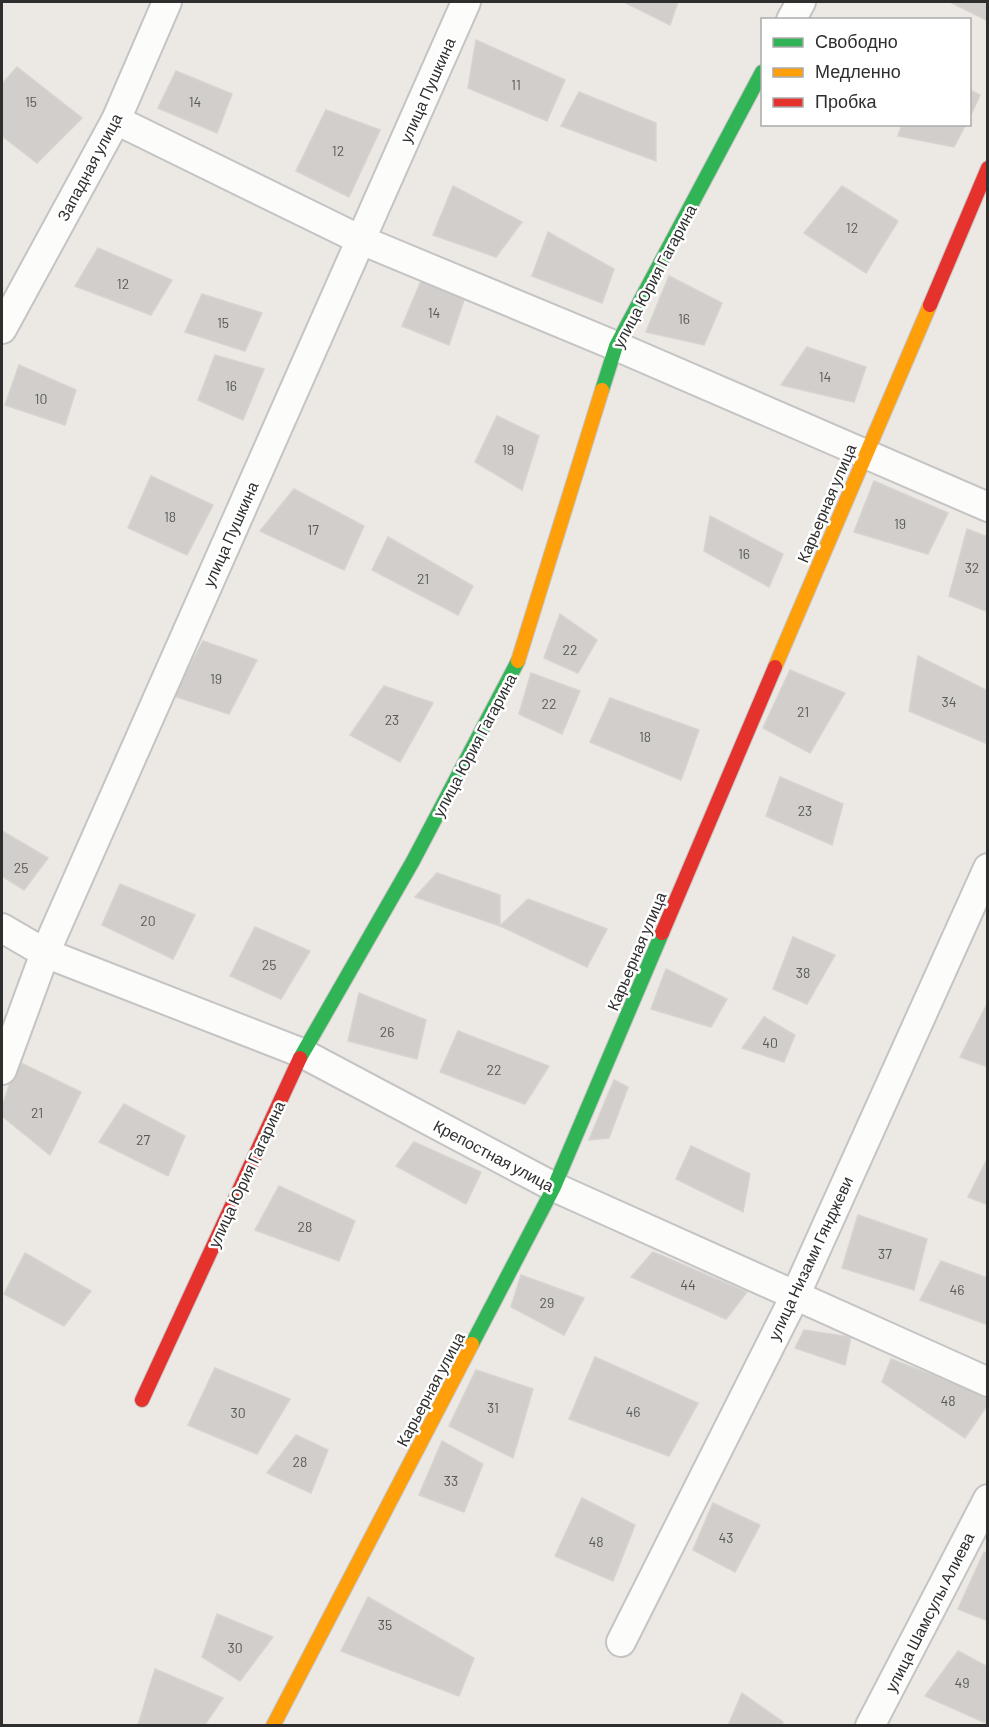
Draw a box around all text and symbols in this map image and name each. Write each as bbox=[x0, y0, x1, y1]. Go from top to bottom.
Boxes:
legend bbox=[761, 18, 971, 126]
text: Свободно bbox=[815, 30, 898, 52]
street label: улица Пушкина bbox=[395, 34, 459, 146]
text: Медленно bbox=[815, 60, 901, 82]
house number: 11 bbox=[511, 76, 521, 93]
text: Пробка bbox=[815, 90, 878, 112]
house number: 15 bbox=[25, 93, 37, 110]
house number: 14 bbox=[189, 93, 201, 110]
street label: Западная улица bbox=[53, 110, 125, 224]
house number: 12 bbox=[332, 142, 344, 159]
street label: улица Юрия Гагарина bbox=[608, 201, 700, 351]
house number: 12 bbox=[846, 219, 858, 236]
house number: 12 bbox=[117, 275, 129, 292]
house number: 14 bbox=[428, 304, 440, 321]
house number: 16 bbox=[678, 310, 690, 327]
house number: 15 bbox=[217, 314, 229, 331]
house number: 14 bbox=[819, 368, 831, 385]
house number: 16 bbox=[225, 377, 237, 394]
house number: 10 bbox=[35, 390, 47, 407]
house number: 19 bbox=[502, 441, 514, 458]
street label: Карьерная улица bbox=[792, 441, 860, 565]
street label: улица Пушкина bbox=[198, 478, 262, 590]
house number: 18 bbox=[164, 508, 176, 525]
house number: 19 bbox=[894, 515, 906, 532]
house number: 17 bbox=[307, 521, 319, 538]
house number: 16 bbox=[738, 545, 750, 562]
house number: 32 bbox=[965, 559, 979, 576]
house number: 21 bbox=[417, 570, 429, 587]
house number: 22 bbox=[562, 641, 578, 658]
house number: 19 bbox=[210, 670, 222, 687]
street label: улица Юрия Гагарина bbox=[428, 670, 520, 820]
house number: 34 bbox=[942, 693, 956, 710]
house number: 22 bbox=[541, 695, 557, 712]
house number: 21 bbox=[797, 703, 809, 720]
house number: 23 bbox=[385, 711, 399, 728]
house number: 18 bbox=[639, 728, 651, 745]
house number: 23 bbox=[798, 802, 812, 819]
house number: 25 bbox=[14, 859, 28, 876]
street label: Карьерная улица bbox=[602, 889, 670, 1013]
house number: 20 bbox=[140, 912, 156, 929]
house number: 25 bbox=[262, 956, 276, 973]
house number: 38 bbox=[796, 964, 810, 981]
house number: 26 bbox=[380, 1023, 394, 1040]
house number: 40 bbox=[762, 1034, 778, 1051]
house number: 22 bbox=[486, 1061, 502, 1078]
street label: улица Юрия Гагарина bbox=[204, 1098, 288, 1250]
house number: 21 bbox=[31, 1104, 43, 1121]
street label: Крепостная улица bbox=[431, 1115, 558, 1195]
house number: 27 bbox=[136, 1131, 150, 1148]
street label: улица Низами Гянджеви bbox=[764, 1173, 856, 1343]
house number: 28 bbox=[298, 1218, 312, 1235]
house number: 37 bbox=[878, 1245, 892, 1262]
house number: 44 bbox=[680, 1276, 696, 1293]
house number: 46 bbox=[950, 1281, 964, 1298]
house number: 29 bbox=[540, 1294, 554, 1311]
street label: Карьерная улица bbox=[392, 1328, 468, 1449]
house number: 48 bbox=[940, 1392, 956, 1409]
house number: 31 bbox=[487, 1399, 499, 1416]
house number: 46 bbox=[626, 1403, 640, 1420]
house number: 30 bbox=[230, 1404, 246, 1421]
house number: 28 bbox=[293, 1453, 307, 1470]
house number: 33 bbox=[444, 1472, 458, 1489]
house number: 43 bbox=[719, 1529, 733, 1546]
street label: улица Шамсулы Алиева bbox=[880, 1529, 978, 1695]
house number: 48 bbox=[588, 1533, 604, 1550]
house number: 35 bbox=[378, 1616, 392, 1633]
house number: 30 bbox=[227, 1639, 243, 1656]
house number: 49 bbox=[954, 1674, 970, 1691]

